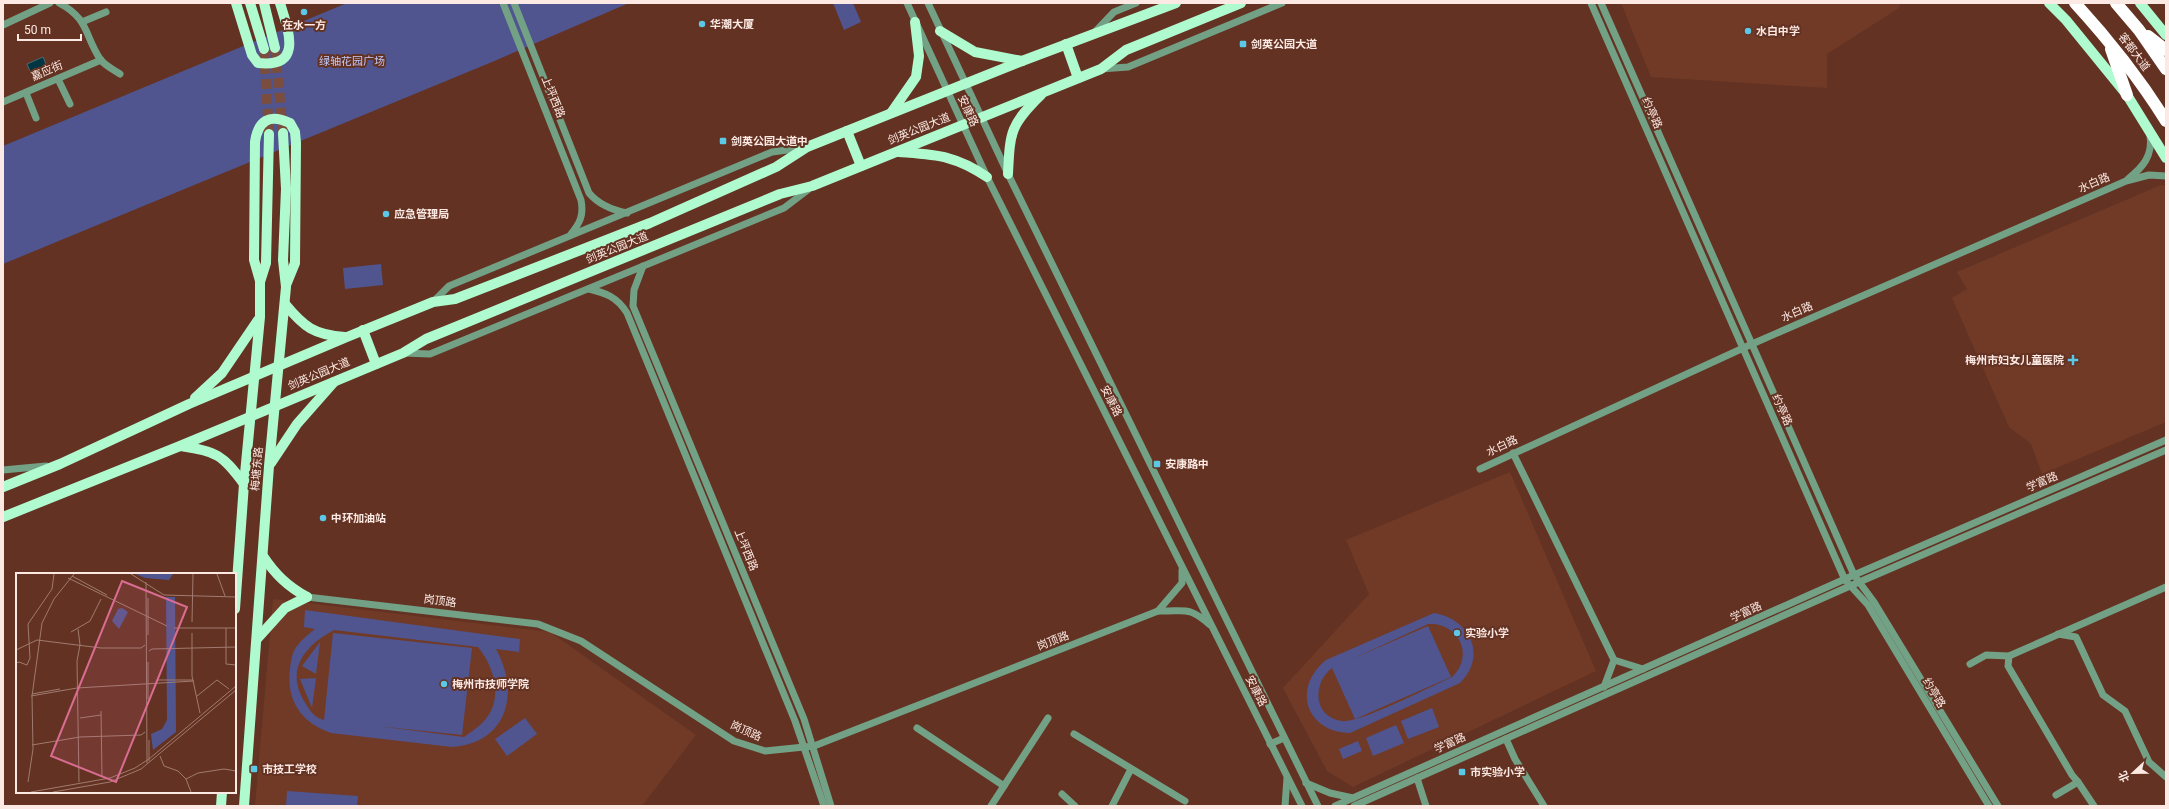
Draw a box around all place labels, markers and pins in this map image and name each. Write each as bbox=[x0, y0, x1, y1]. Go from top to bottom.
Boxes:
marker: 在水一方 bbox=[299, 7, 309, 17]
place label: 华潮大厦 bbox=[710, 18, 754, 31]
place label: 在水一方 bbox=[282, 19, 326, 32]
marker: 华潮大厦 bbox=[697, 19, 707, 29]
place label: 水白中学 bbox=[1756, 25, 1800, 38]
marker: 水白中学 bbox=[1743, 26, 1753, 36]
place label: 剑英公园大道 bbox=[1251, 38, 1317, 51]
marker: 剑英公园大道 bbox=[1238, 39, 1248, 49]
place label: 剑英公园大道中 bbox=[731, 135, 808, 148]
marker: 剑英公园大道中 bbox=[718, 136, 728, 146]
place label: 应急管理局 bbox=[394, 208, 449, 221]
marker: 应急管理局 bbox=[381, 209, 391, 219]
place label: 梅州市妇女儿童医院 bbox=[1965, 354, 2064, 367]
marker: 梅州市妇女儿童医院 bbox=[2067, 354, 2079, 366]
place label: 安康路中 bbox=[1165, 458, 1209, 471]
marker: 安康路中 bbox=[1152, 459, 1162, 469]
place label: 中环加油站 bbox=[331, 512, 386, 525]
marker: 中环加油站 bbox=[318, 513, 328, 523]
place label: 实验小学 bbox=[1465, 627, 1509, 640]
marker: 实验小学 bbox=[1452, 628, 1462, 638]
place label: 梅州市技师学院 bbox=[452, 678, 529, 691]
marker: 梅州市技师学院 bbox=[439, 679, 449, 689]
place label: 市技工学校 bbox=[262, 763, 317, 776]
marker: 市技工学校 bbox=[249, 764, 259, 774]
place label: 市实验小学 bbox=[1470, 766, 1525, 779]
marker: 市实验小学 bbox=[1457, 767, 1467, 777]

